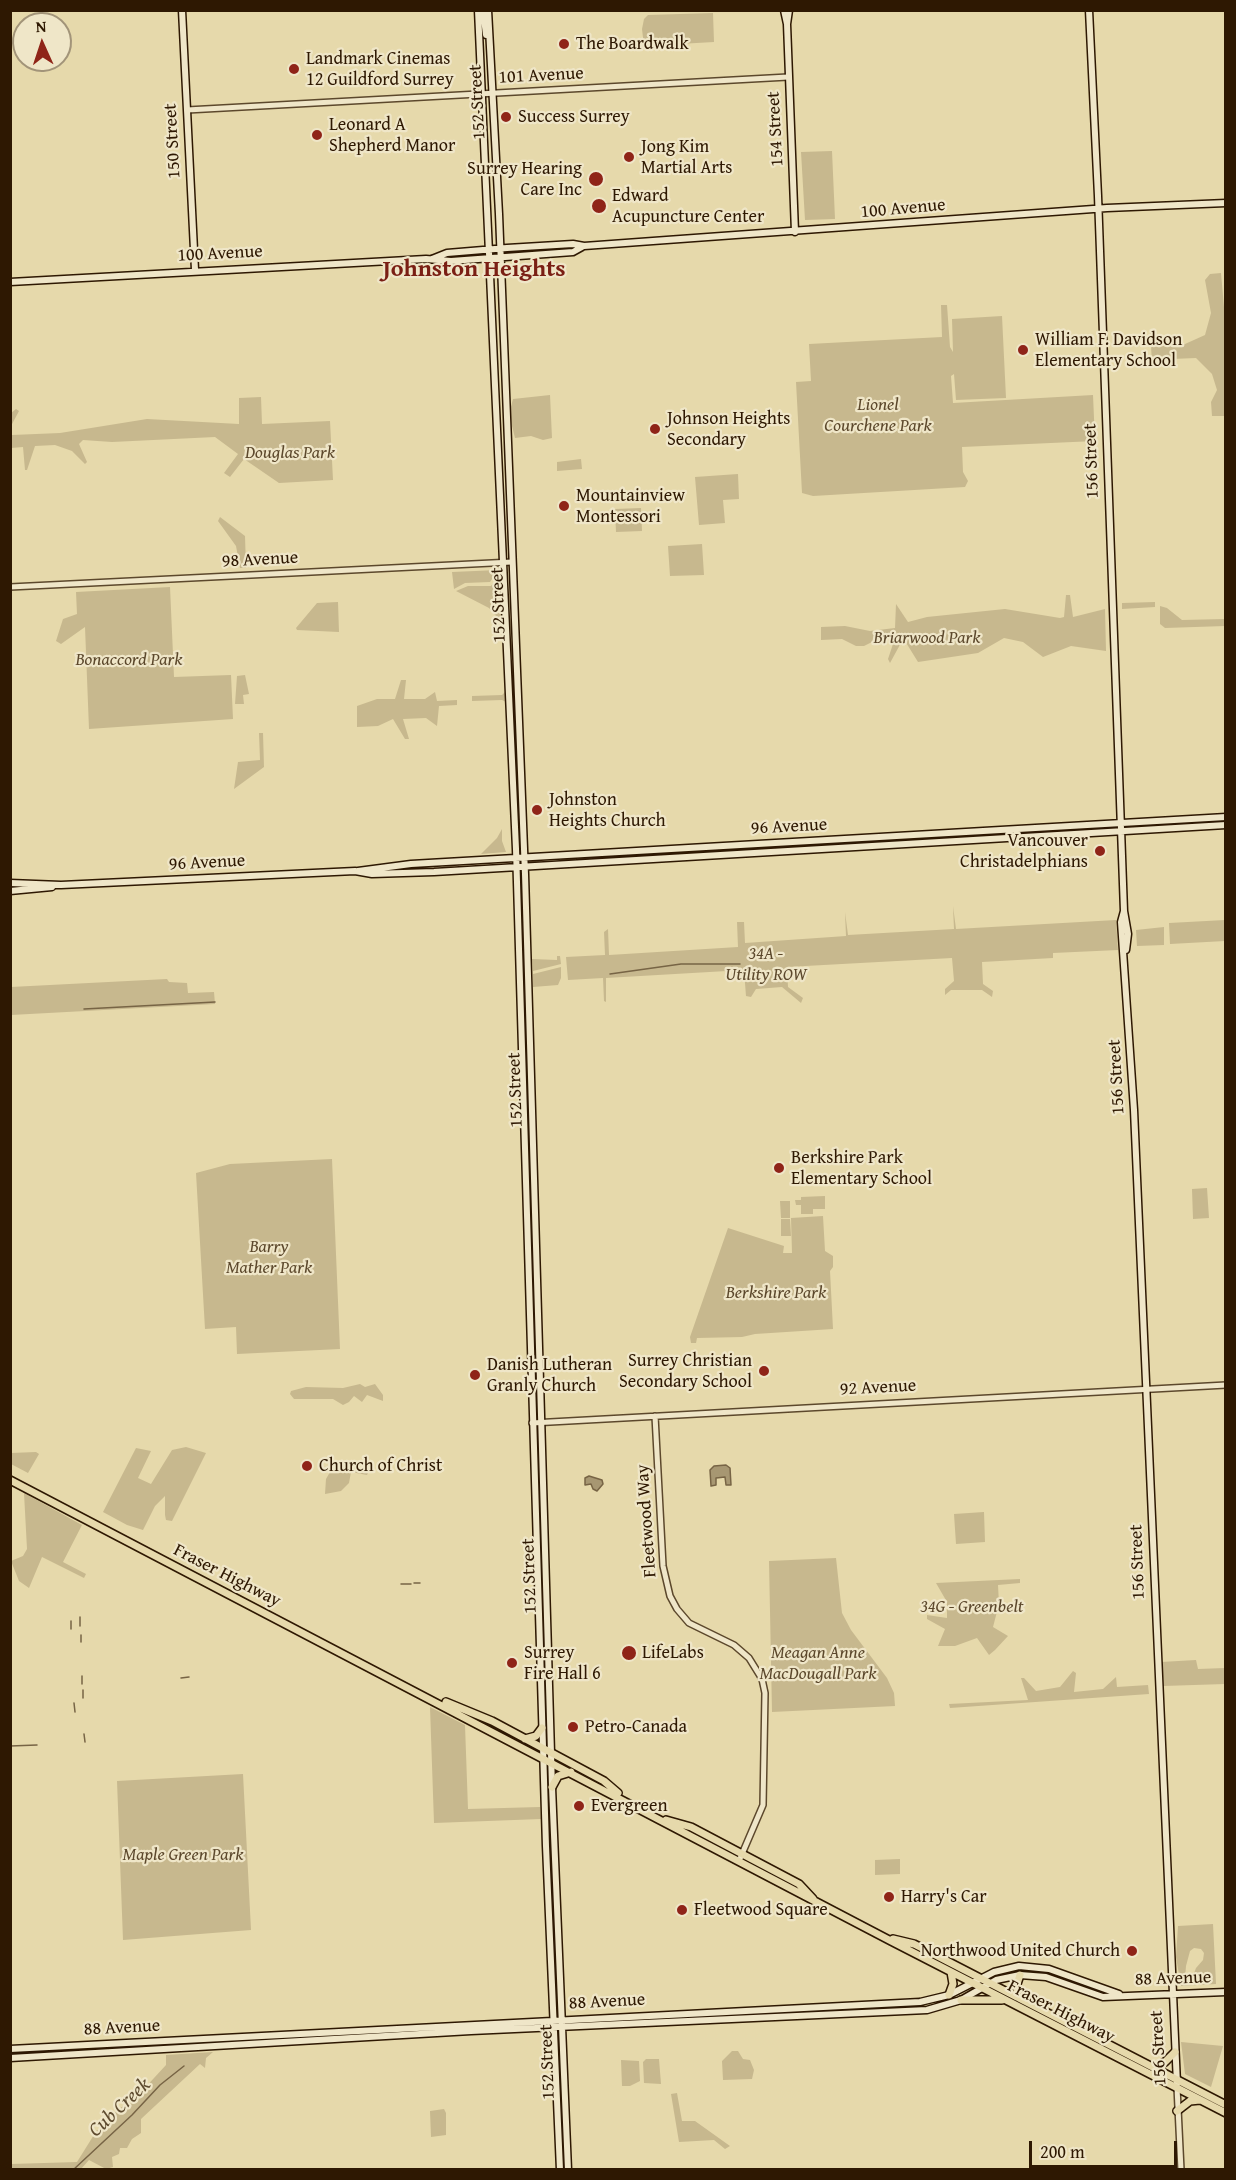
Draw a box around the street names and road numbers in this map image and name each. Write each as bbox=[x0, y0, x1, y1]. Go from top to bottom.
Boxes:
street label: 101 Avenue bbox=[498, 63, 584, 89]
street label: 152 Street bbox=[465, 64, 491, 140]
street label: 154 Street bbox=[763, 91, 789, 167]
street label: 150 Street bbox=[160, 103, 186, 179]
street label: 100 Avenue bbox=[860, 195, 946, 223]
street label: 100 Avenue bbox=[177, 241, 263, 267]
street label: 156 Street bbox=[1080, 423, 1104, 499]
street label: 98 Avenue bbox=[221, 547, 299, 573]
street label: 152 Street bbox=[487, 567, 511, 643]
street label: 96 Avenue bbox=[750, 814, 828, 840]
street label: 96 Avenue bbox=[168, 850, 246, 876]
street label: 156 Street bbox=[1104, 1039, 1130, 1115]
street label: 152 Street bbox=[504, 1052, 528, 1128]
street label: 92 Avenue bbox=[839, 1375, 917, 1401]
street label: Fleetwood Way bbox=[632, 1464, 662, 1578]
street label: 156 Street bbox=[1126, 1524, 1150, 1600]
street label: 152 Street bbox=[518, 1538, 542, 1614]
street label: Fraser Highway bbox=[170, 1540, 284, 1612]
street label: 88 Avenue bbox=[1134, 1967, 1212, 1991]
street label: Fraser Highway bbox=[1004, 1976, 1118, 2048]
street label: 88 Avenue bbox=[568, 1989, 646, 2015]
street label: 156 Street bbox=[1146, 2010, 1172, 2086]
street label: 88 Avenue bbox=[83, 2015, 161, 2041]
street label: 152 Street bbox=[536, 2024, 560, 2100]

